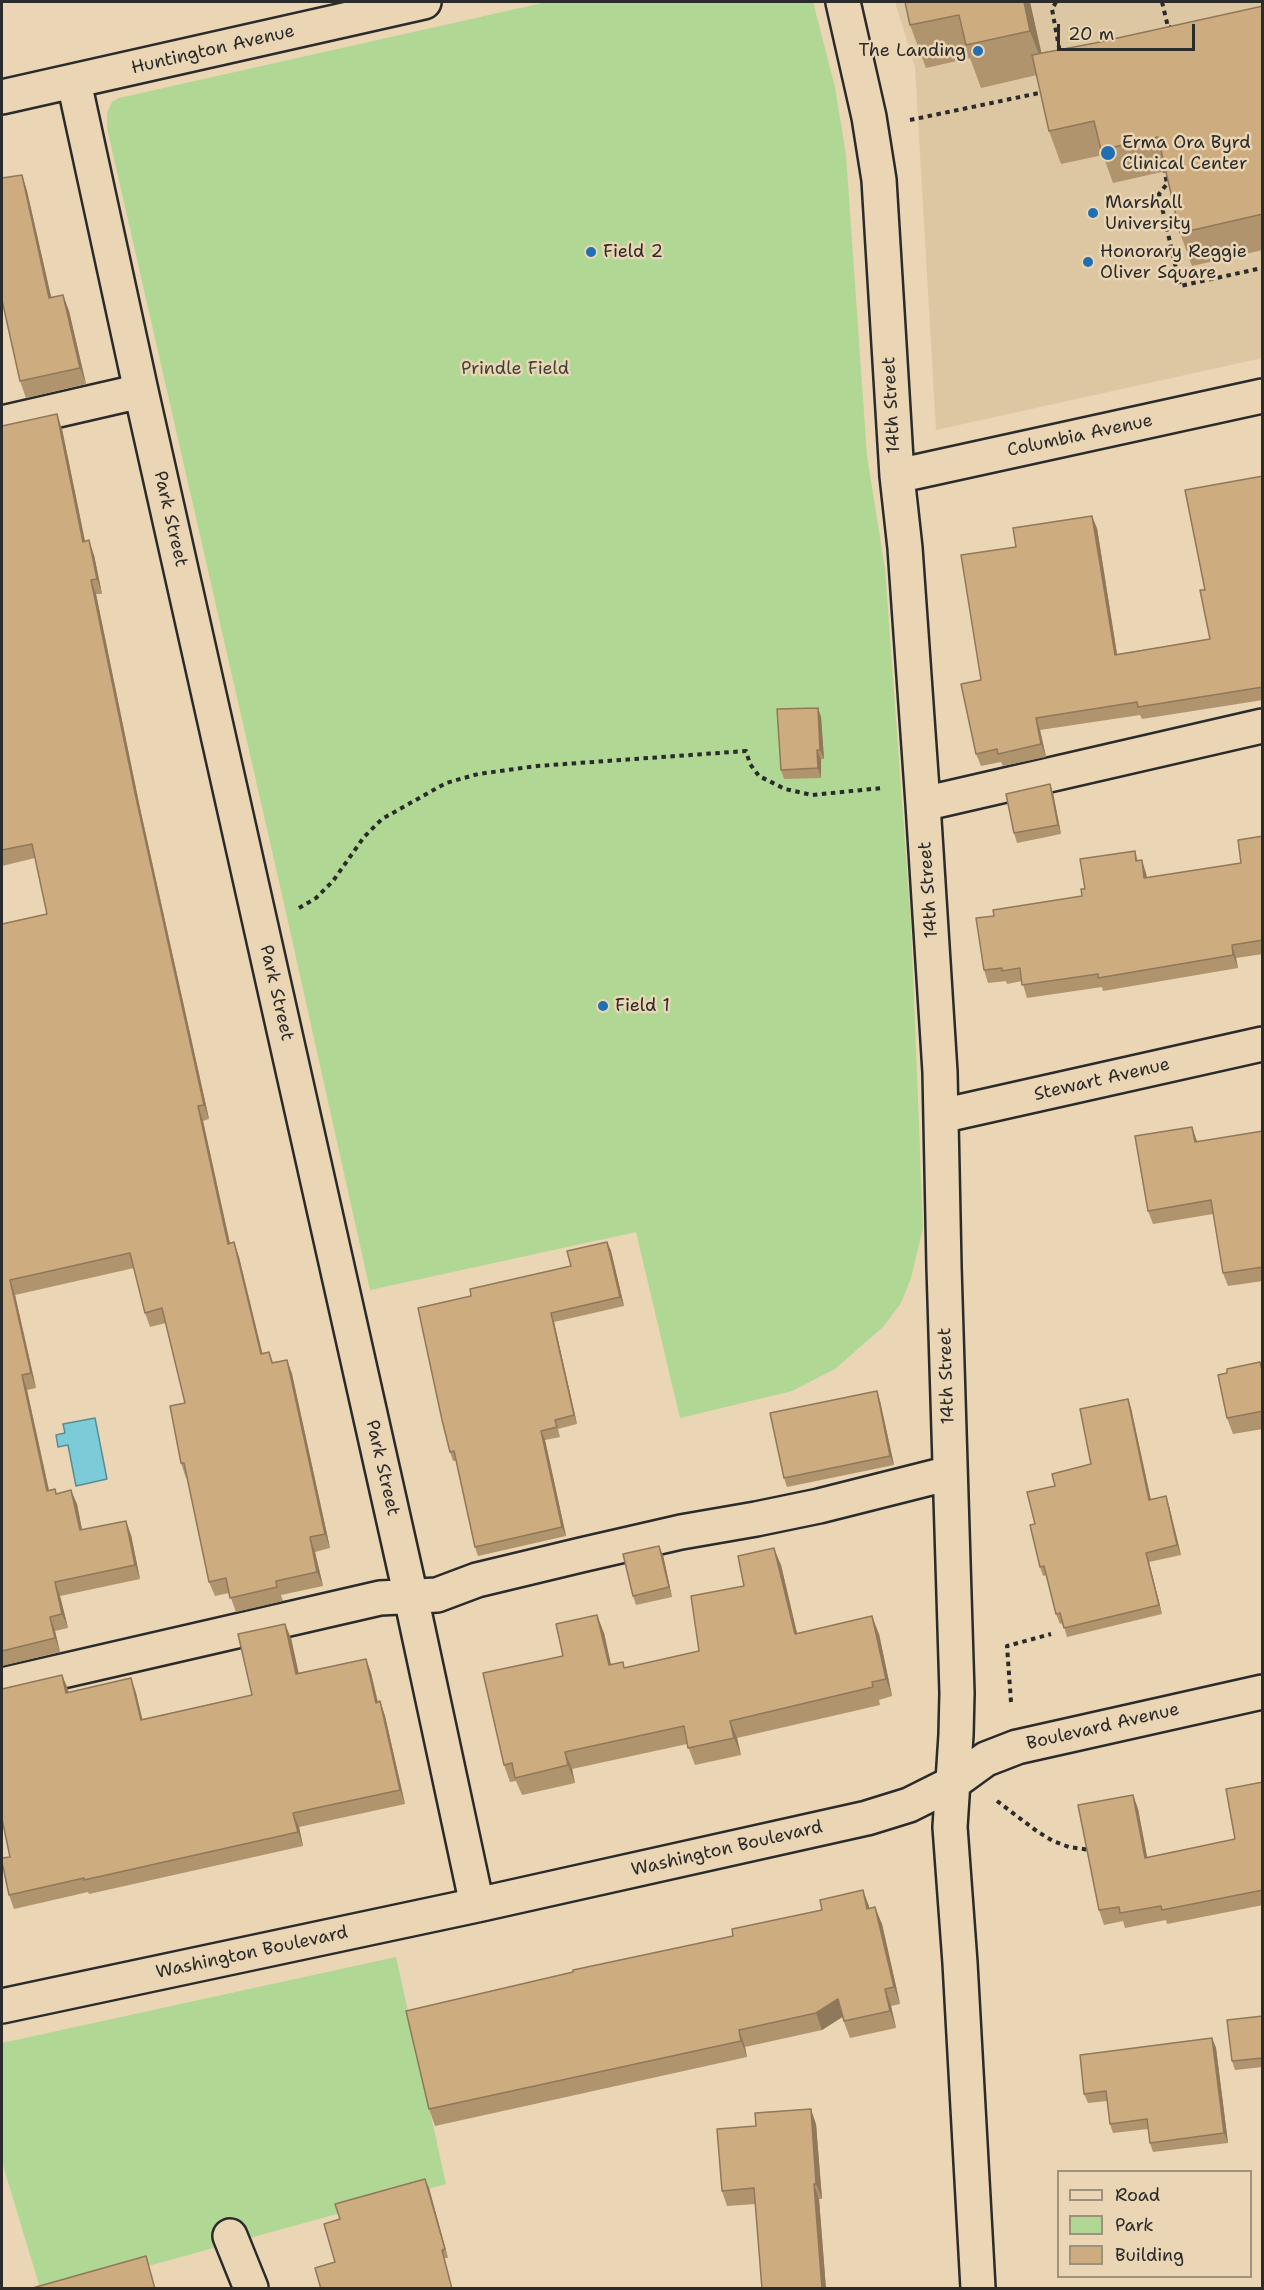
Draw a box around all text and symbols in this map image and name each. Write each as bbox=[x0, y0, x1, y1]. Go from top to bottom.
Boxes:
scale bar bbox=[1060, 12, 1198, 50]
street label: Huntington Avenue bbox=[129, 21, 297, 79]
text: 20 m bbox=[1068, 22, 1114, 46]
place label: The Landing bbox=[858, 40, 966, 62]
marker: The Landing bbox=[971, 44, 985, 58]
place label: Erma Ora Byrd Clinical Center bbox=[1122, 132, 1251, 174]
marker: Erma Ora Byrd Clinical Center bbox=[1099, 144, 1117, 162]
place label: Marshall University bbox=[1105, 192, 1191, 234]
marker: Marshall University bbox=[1086, 206, 1100, 220]
place label: Field 2 bbox=[603, 241, 663, 263]
place label: Honorary Reggie Oliver Square bbox=[1100, 241, 1247, 284]
marker: Field 2 bbox=[584, 245, 598, 259]
marker: Honorary Reggie Oliver Square bbox=[1081, 255, 1095, 269]
street label: 14th Street bbox=[879, 356, 905, 454]
park label: Prindle Field bbox=[461, 358, 569, 380]
street label: Columbia Avenue bbox=[1005, 410, 1155, 462]
street label: Park Street bbox=[148, 469, 192, 569]
street label: 14th Street bbox=[915, 841, 943, 939]
street label: Park Street bbox=[254, 943, 298, 1043]
place label: Field 1 bbox=[615, 995, 670, 1017]
marker: Field 1 bbox=[596, 999, 610, 1013]
street label: Stewart Avenue bbox=[1032, 1054, 1172, 1106]
street label: 14th Street bbox=[935, 1327, 959, 1425]
street label: Park Street bbox=[360, 1418, 404, 1518]
street label: Boulevard Avenue bbox=[1025, 1699, 1181, 1755]
street label: Washington Boulevard bbox=[629, 1816, 825, 1882]
street label: Washington Boulevard bbox=[154, 1922, 350, 1984]
legend bbox=[1057, 2170, 1252, 2278]
text: Road bbox=[1115, 2183, 1160, 2207]
text: Park bbox=[1115, 2213, 1154, 2237]
text: Building bbox=[1115, 2243, 1184, 2267]

